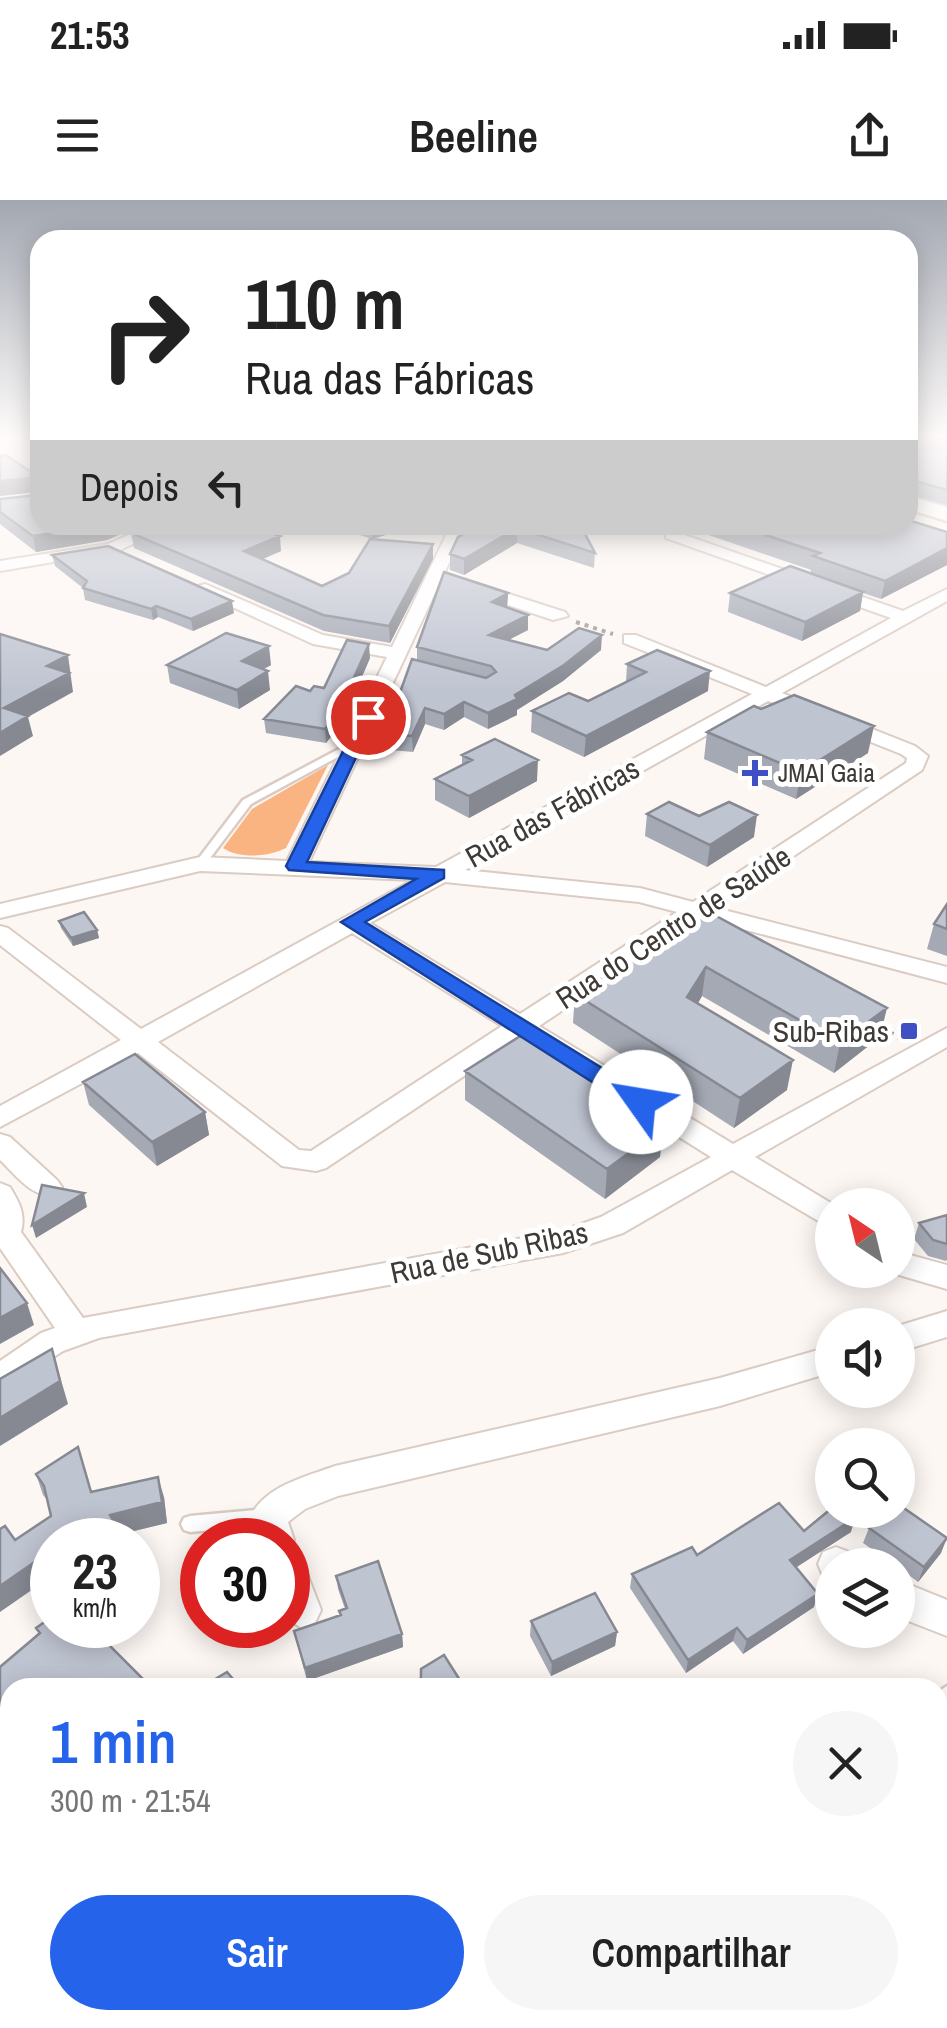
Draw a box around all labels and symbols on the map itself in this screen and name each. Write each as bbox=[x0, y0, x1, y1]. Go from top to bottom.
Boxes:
pin bbox=[326, 675, 411, 760]
street label: Rua das Fábricas bbox=[458, 748, 646, 876]
place label: JMAI Gaia bbox=[778, 756, 875, 790]
marker: JMAI Gaia bbox=[742, 760, 768, 786]
street label: Rua do Centro de Saúde bbox=[548, 836, 798, 1018]
place label: Sub-Ribas bbox=[773, 1011, 889, 1051]
marker: Sub-Ribas bbox=[898, 1020, 920, 1042]
position arrow bbox=[589, 1050, 693, 1154]
north arrow bbox=[815, 1188, 915, 1288]
street label: Rua de Sub Ribas bbox=[387, 1212, 591, 1292]
speed limit sign: 30 bbox=[180, 1518, 310, 1648]

